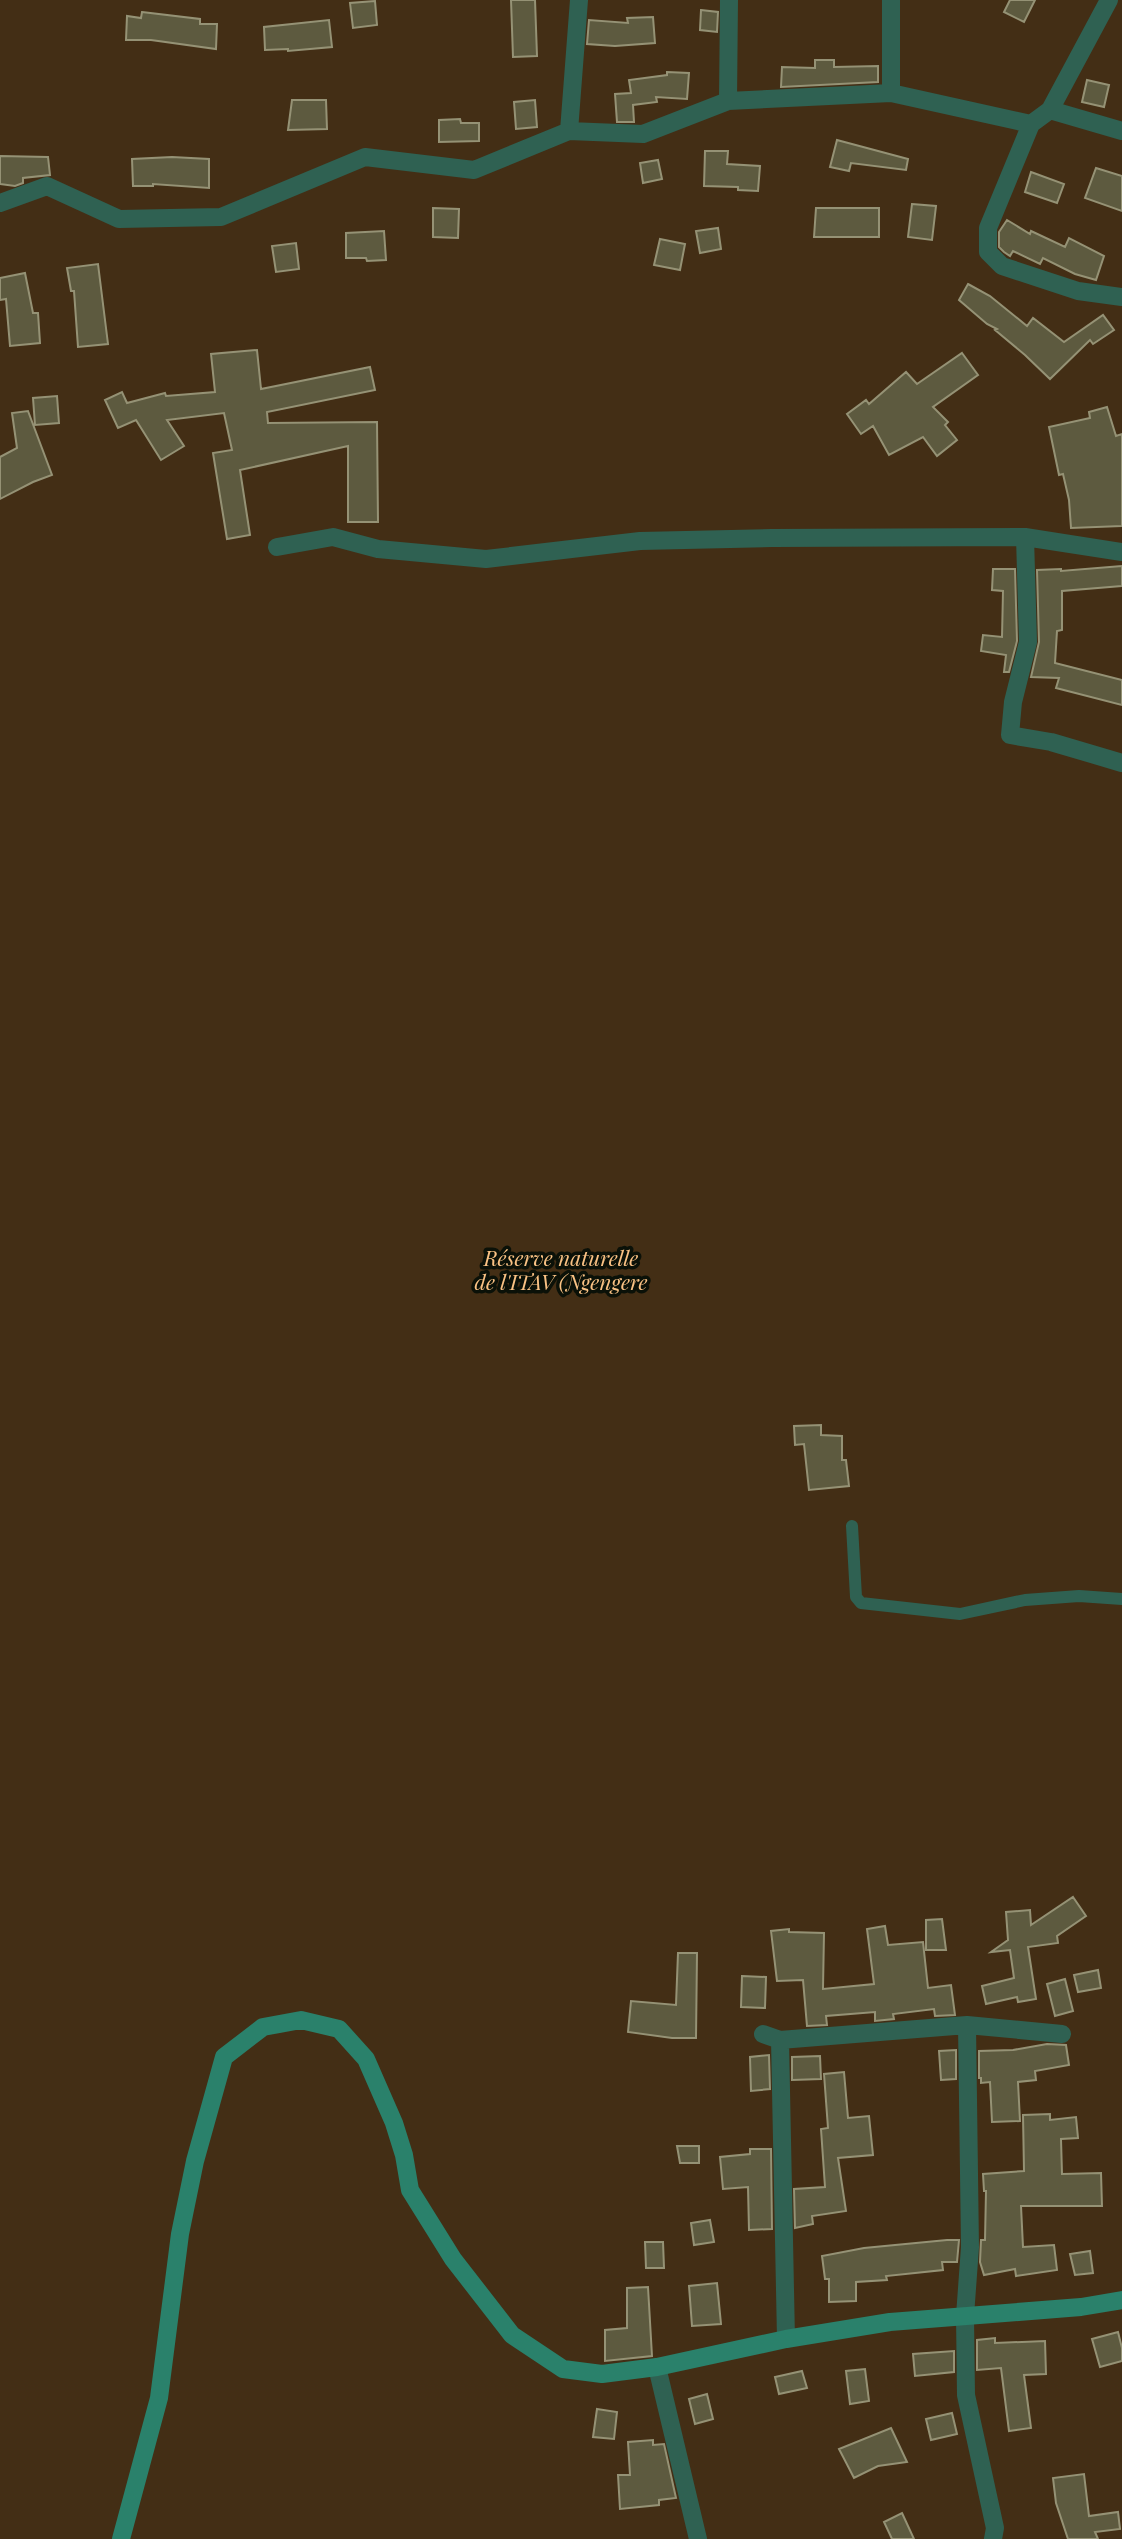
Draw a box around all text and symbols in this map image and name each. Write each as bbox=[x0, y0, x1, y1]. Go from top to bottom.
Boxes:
park label: Réserve naturelle de l'ITAV (Ngengere bbox=[475, 1243, 647, 1295]

